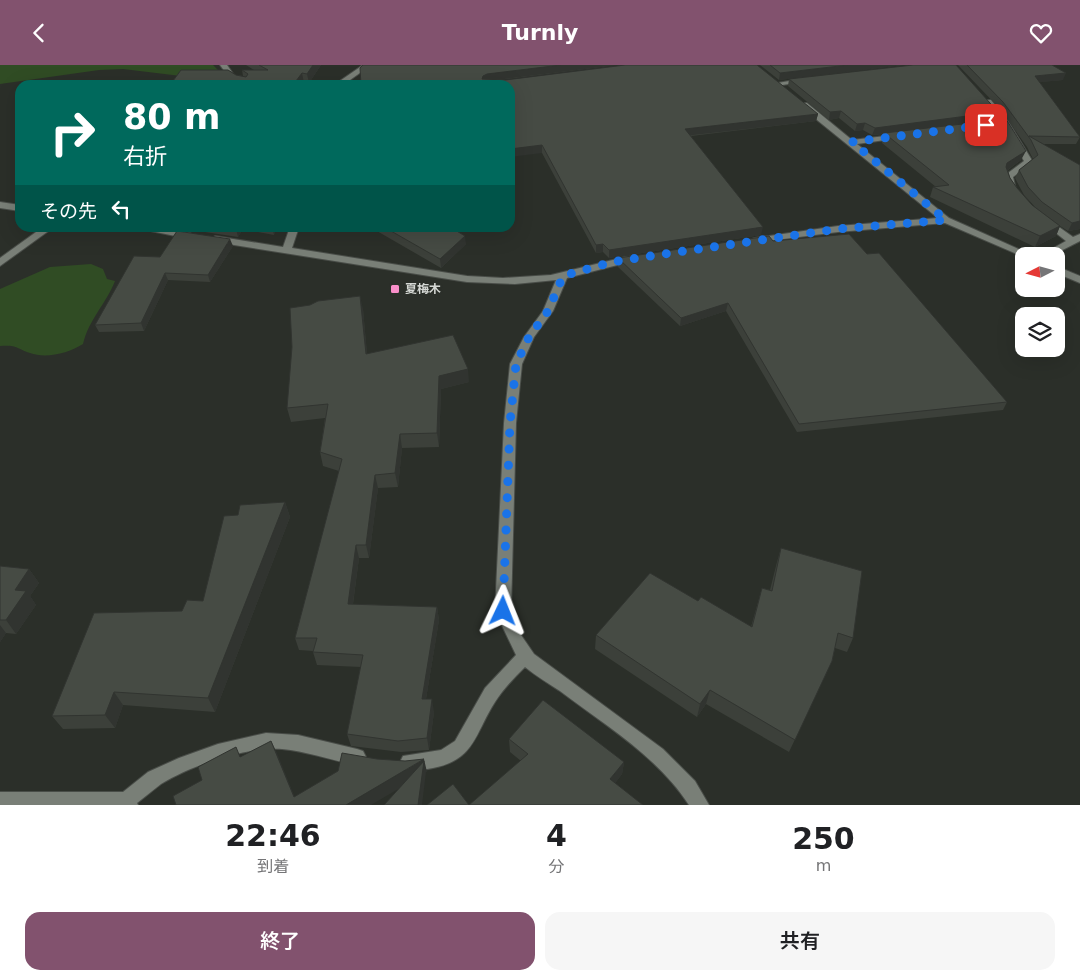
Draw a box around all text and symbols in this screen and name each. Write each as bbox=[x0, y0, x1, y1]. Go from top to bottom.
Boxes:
icon: back bbox=[25, 19, 53, 47]
icon: heart bbox=[1027, 19, 1055, 47]
text: Turnly bbox=[502, 20, 578, 45]
text: 80 m bbox=[123, 97, 220, 137]
icon: right bbox=[40, 100, 105, 165]
pin bbox=[965, 104, 1007, 146]
icon: arrive bbox=[972, 111, 1000, 139]
text: 右折 bbox=[123, 144, 167, 169]
icon: left bbox=[107, 195, 135, 223]
text: その先 bbox=[40, 200, 97, 222]
north arrow bbox=[1015, 247, 1065, 297]
map controls bbox=[1015, 247, 1065, 357]
place label: 夏梅木 bbox=[405, 282, 441, 296]
marker: 夏梅木 bbox=[389, 283, 401, 295]
button: layers bbox=[1015, 307, 1065, 357]
position arrow bbox=[476, 584, 528, 636]
text: 22:46 bbox=[225, 818, 321, 853]
text: 4 bbox=[546, 818, 567, 853]
text: 250 bbox=[792, 821, 855, 856]
text: m bbox=[816, 856, 831, 875]
text: 到着 bbox=[257, 857, 289, 876]
text: 分 bbox=[548, 857, 564, 876]
button: 終了 bbox=[25, 912, 535, 970]
button: 共有 bbox=[545, 912, 1055, 970]

